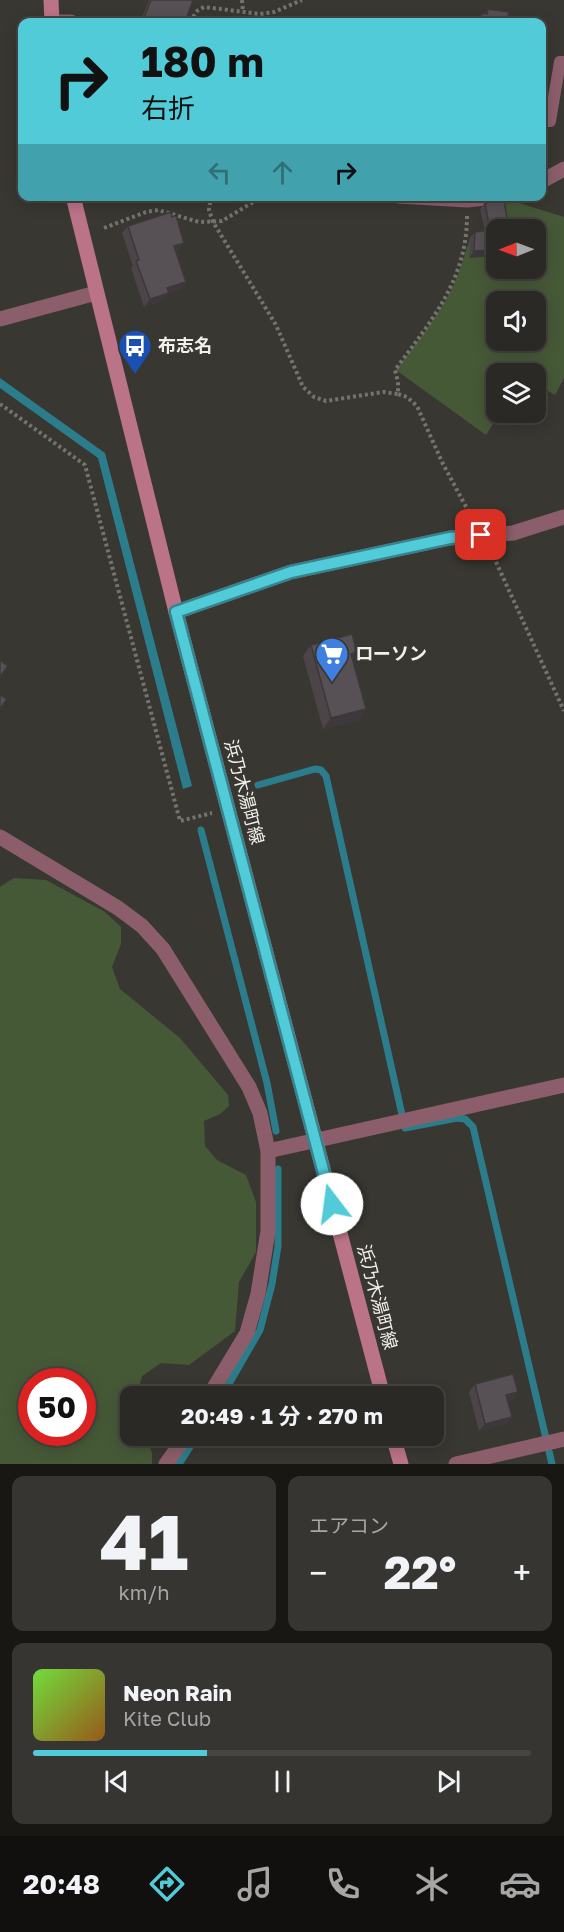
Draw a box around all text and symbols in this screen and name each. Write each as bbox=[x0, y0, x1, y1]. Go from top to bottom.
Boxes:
text: 180 m bbox=[141, 36, 264, 86]
icon: right bbox=[42, 42, 120, 120]
text: 右折 bbox=[141, 92, 195, 124]
icon: left bbox=[203, 156, 236, 189]
icon: ahead bbox=[266, 156, 299, 189]
icon: right bbox=[329, 156, 362, 189]
north arrow bbox=[486, 219, 546, 279]
map controls bbox=[486, 219, 546, 423]
button: sound bbox=[486, 291, 546, 351]
bus stop icon: 布志名 bbox=[117, 328, 153, 375]
place label: 布志名 bbox=[158, 334, 212, 356]
button: layers bbox=[486, 363, 546, 423]
pin bbox=[455, 509, 506, 560]
icon: arrive bbox=[464, 518, 497, 551]
supermarket icon: ローソン bbox=[314, 636, 350, 683]
place label: ローソン bbox=[355, 642, 427, 664]
street label: 浜乃木湯町線 bbox=[220, 737, 270, 847]
position arrow bbox=[300, 1172, 364, 1236]
street label: 浜乃木湯町線 bbox=[353, 1242, 403, 1352]
speed limit sign: 50 bbox=[18, 1368, 96, 1446]
text: 20:49 · 1 分 · 270 m bbox=[181, 1402, 383, 1429]
text: 41 bbox=[100, 1494, 188, 1587]
text: エアコン bbox=[309, 1513, 389, 1537]
text: 22° bbox=[384, 1545, 456, 1599]
text: − bbox=[309, 1553, 327, 1592]
text: + bbox=[513, 1553, 531, 1592]
text: km/h bbox=[119, 1580, 169, 1604]
text: Neon Rain bbox=[123, 1679, 232, 1706]
text: Kite Club bbox=[123, 1706, 211, 1730]
icon: previous bbox=[100, 1765, 133, 1798]
icon: pause bbox=[266, 1765, 299, 1798]
icon: next bbox=[432, 1765, 465, 1798]
icon: directions bbox=[146, 1863, 188, 1905]
icon: music bbox=[234, 1863, 276, 1905]
icon: phone bbox=[322, 1863, 364, 1905]
icon: climate bbox=[411, 1863, 453, 1905]
icon: car bbox=[499, 1863, 541, 1905]
text: 20:48 bbox=[23, 1868, 100, 1900]

